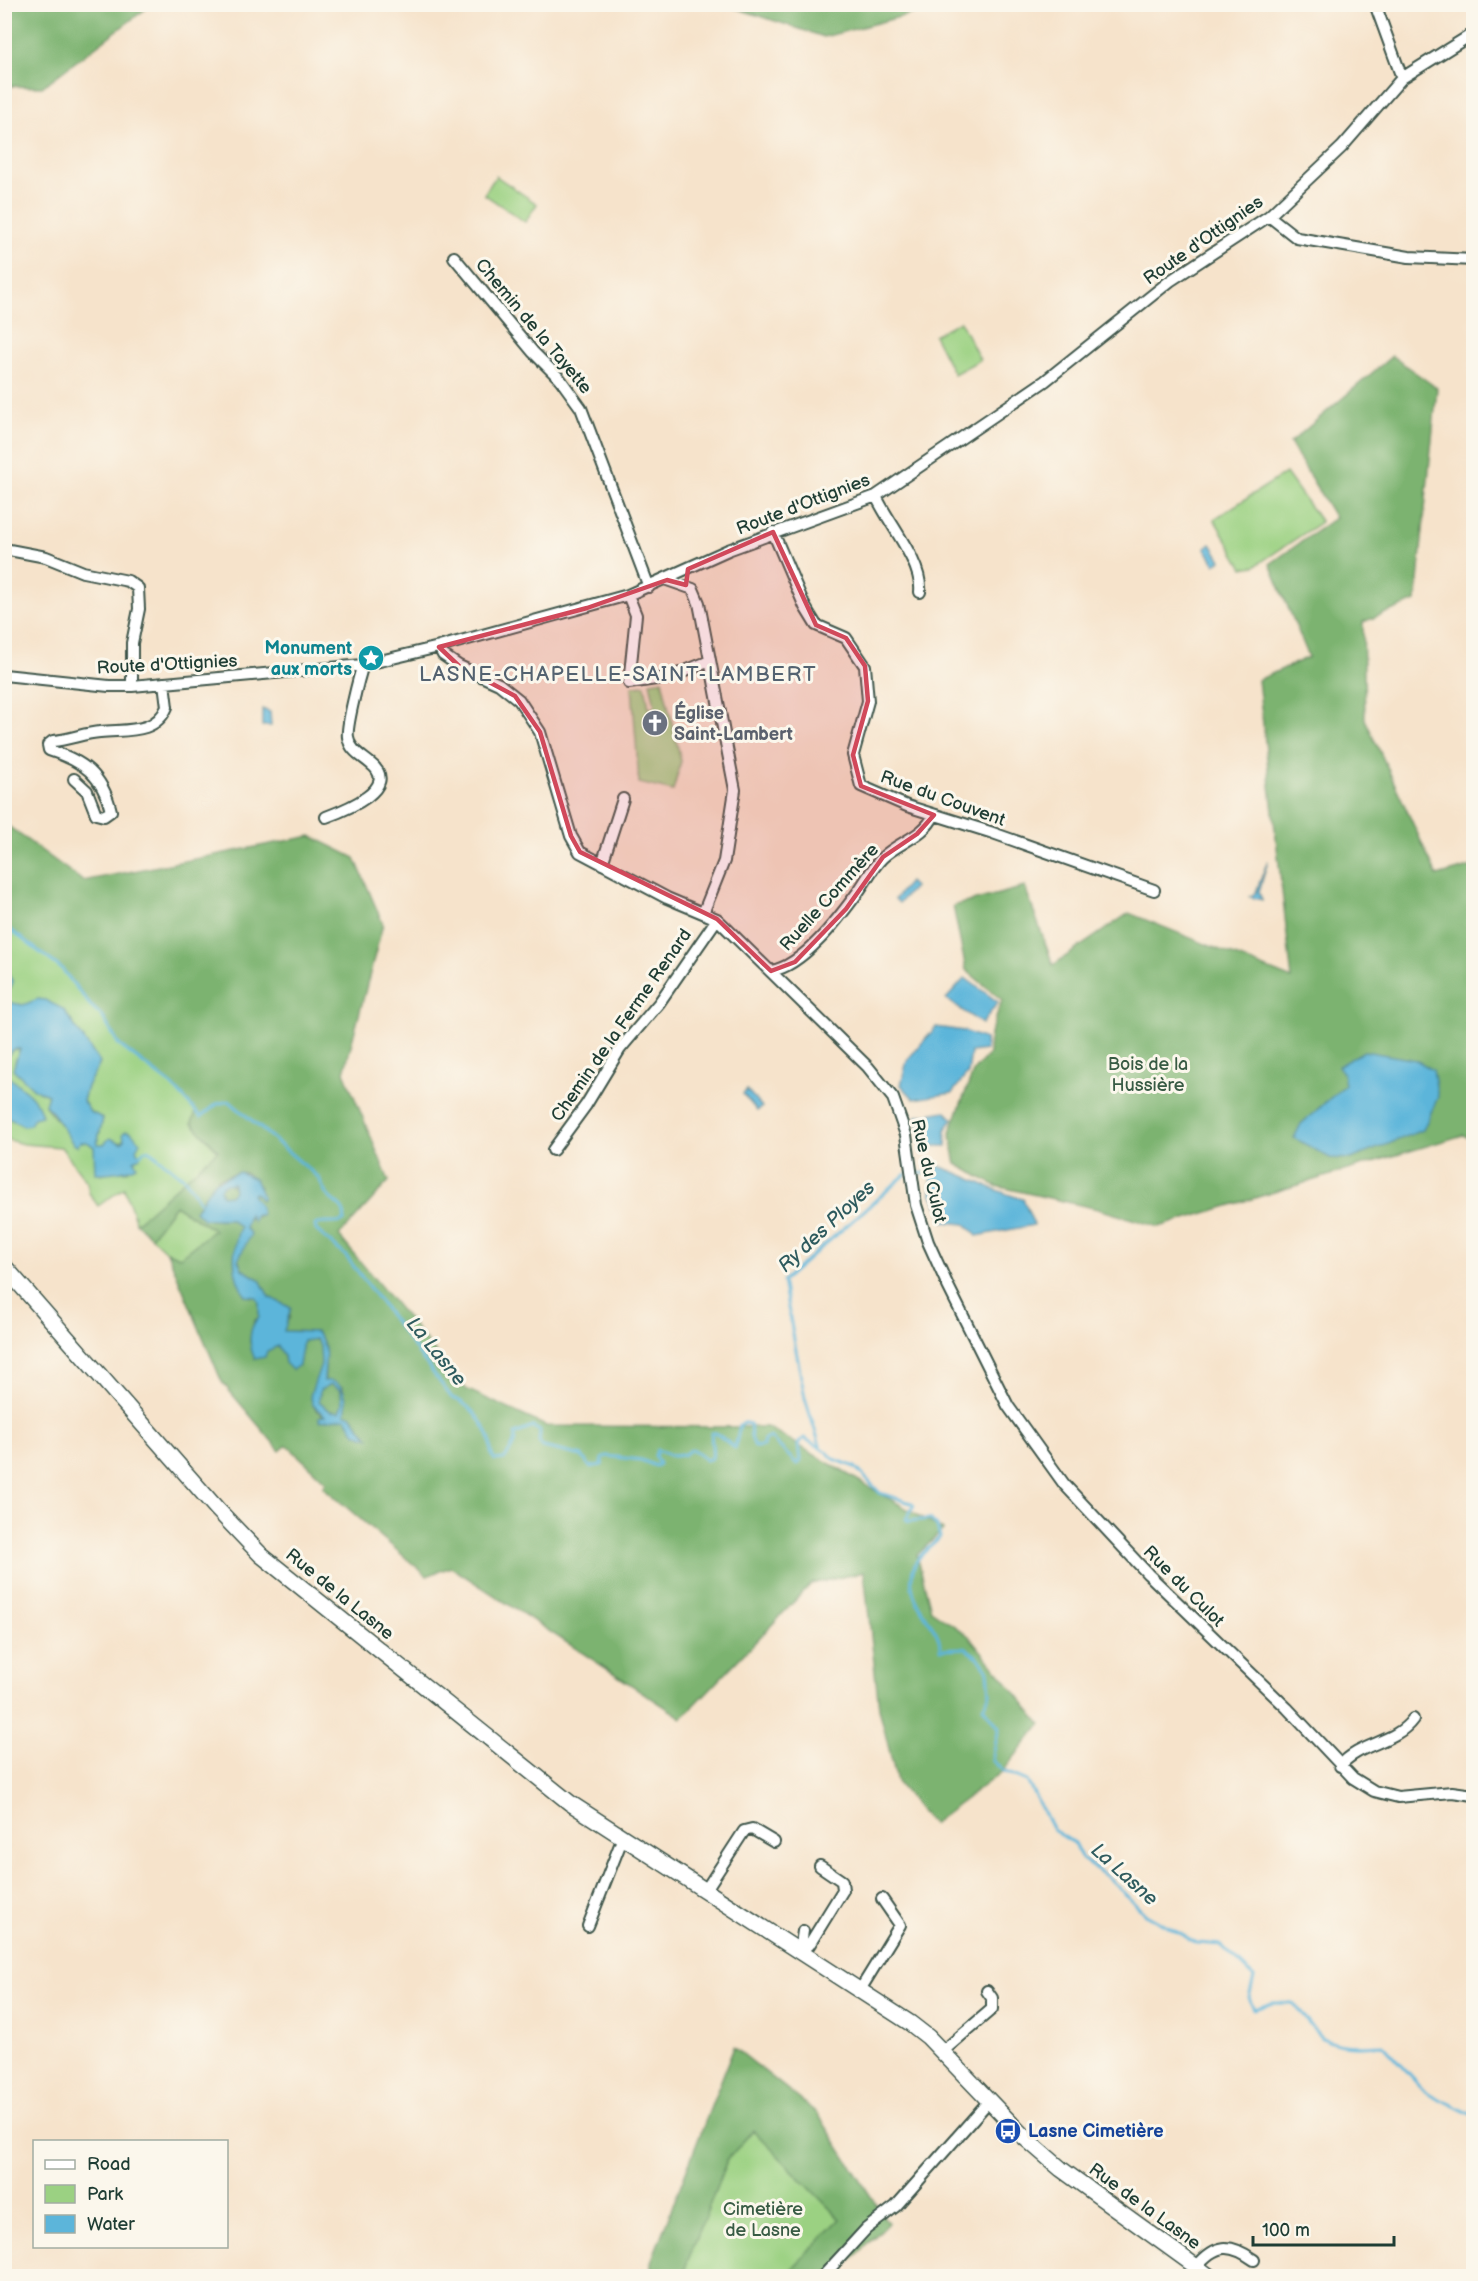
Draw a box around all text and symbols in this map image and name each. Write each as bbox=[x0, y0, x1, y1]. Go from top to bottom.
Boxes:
street label: Route d'Ottignies bbox=[1139, 191, 1267, 289]
street label: Chemin de la Tayette bbox=[471, 255, 596, 398]
street label: Route d'Ottignies bbox=[734, 469, 873, 540]
place label: Monument aux morts bbox=[264, 638, 352, 680]
place icon: Monument aux morts bbox=[356, 643, 386, 673]
street label: Route d'Ottignies bbox=[96, 650, 238, 679]
district label: LASNE-CHAPELLE-SAINT-LAMBERT bbox=[419, 662, 817, 687]
place label: Église Saint-Lambert bbox=[674, 701, 793, 745]
church icon: Église Saint-Lambert bbox=[640, 708, 670, 738]
street label: Rue du Couvent bbox=[878, 766, 1009, 831]
street label: Ruelle Commère bbox=[776, 839, 883, 955]
street label: Chemin de la Ferme Renard bbox=[547, 925, 696, 1126]
park label: Bois de la Hussière bbox=[1108, 1054, 1188, 1096]
street label: Rue du Culot bbox=[906, 1117, 951, 1225]
water label: Ry des Ployes bbox=[773, 1176, 880, 1278]
water label: La Lasne bbox=[401, 1312, 472, 1391]
street label: Rue du Culot bbox=[1139, 1542, 1229, 1632]
street label: Rue de la Lasne bbox=[281, 1544, 398, 1645]
water label: La Lasne bbox=[1086, 1838, 1163, 1911]
bus stop icon: Lasne Cimetière bbox=[993, 2116, 1023, 2146]
place label: Lasne Cimetière bbox=[1028, 2121, 1164, 2142]
legend bbox=[33, 2140, 228, 2248]
text: Road bbox=[87, 2154, 131, 2175]
street label: Rue de la Lasne bbox=[1085, 2159, 1205, 2254]
text: Park bbox=[87, 2184, 123, 2205]
park label: Cimetière de Lasne bbox=[723, 2199, 803, 2241]
scale bar bbox=[1253, 2209, 1394, 2247]
text: Water bbox=[87, 2214, 135, 2235]
text: 100 m bbox=[1262, 2220, 1310, 2241]

